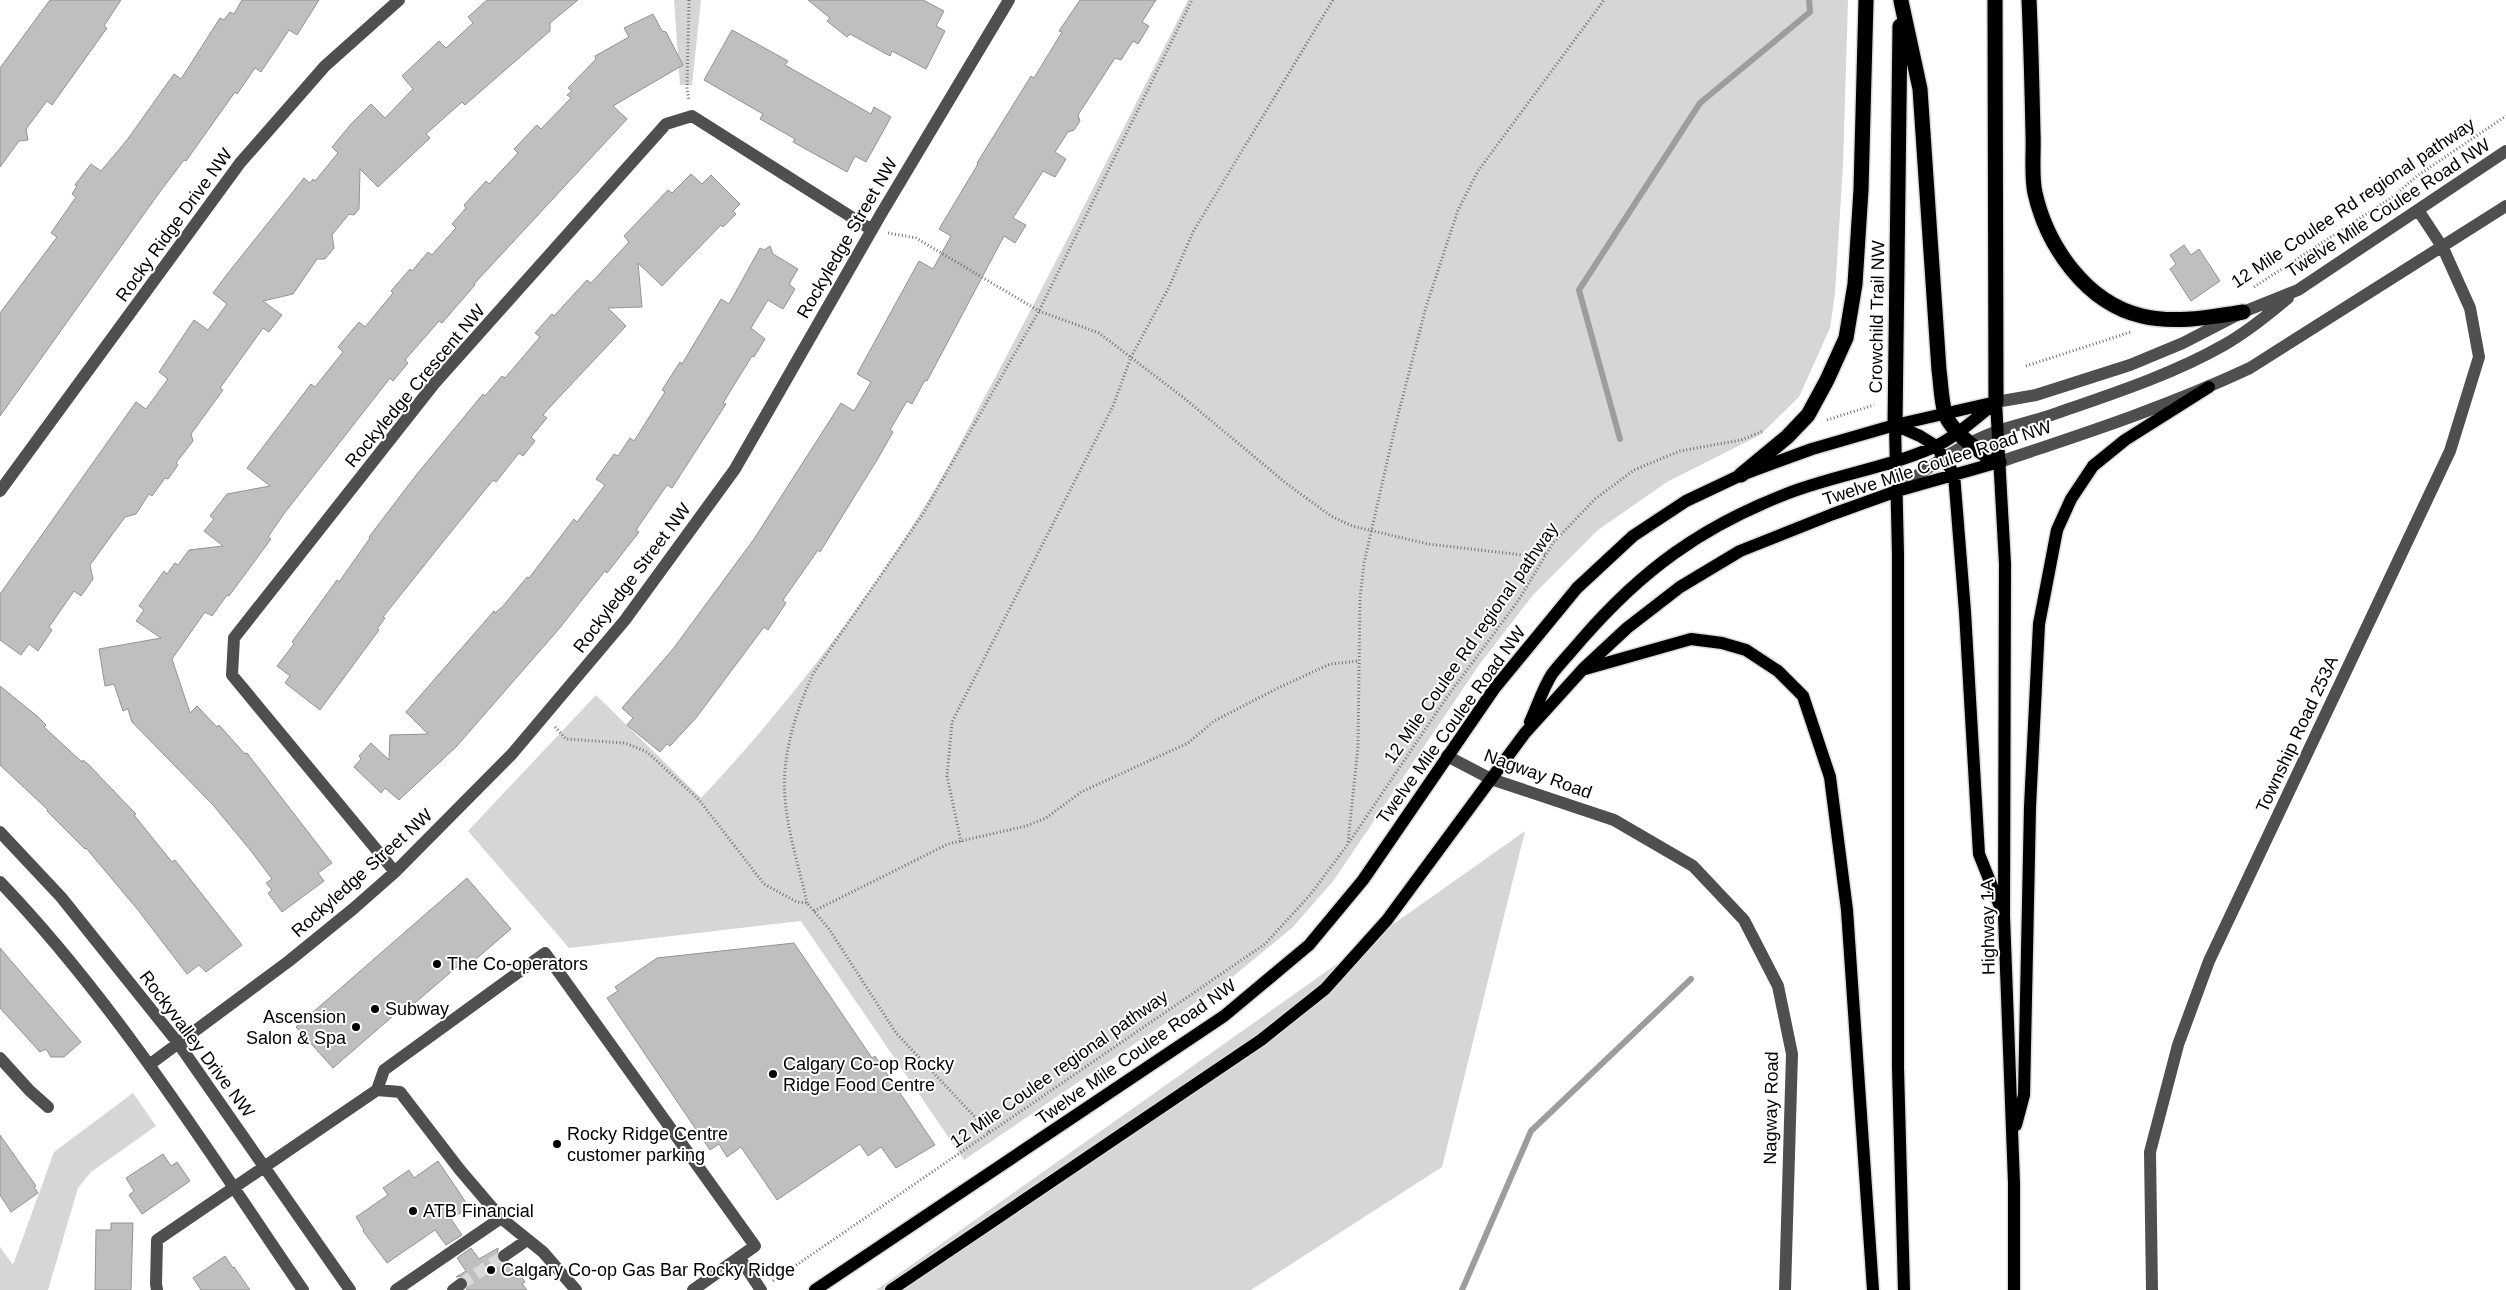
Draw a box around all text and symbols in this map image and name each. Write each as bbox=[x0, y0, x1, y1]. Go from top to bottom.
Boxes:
street label: 12 Mile Coulee Rd regional pathway bbox=[2228, 114, 2478, 292]
street label: Twelve Mile Coulee Road NW bbox=[2282, 135, 2494, 281]
street label: Rocky Ridge Drive NW bbox=[112, 145, 236, 305]
street label: Rockyledge Street NW bbox=[793, 154, 901, 322]
street label: Crowchild Trail NW bbox=[1866, 240, 1888, 394]
street label: Rockyledge Crescent NW bbox=[341, 301, 489, 471]
street label: Twelve Mile Coulee Road NW bbox=[1820, 417, 2054, 509]
street label: Rockyledge Street NW bbox=[569, 499, 695, 657]
street label: 12 Mile Coulee Rd regional pathway bbox=[1380, 519, 1562, 767]
street label: Twelve Mile Coulee Road NW bbox=[1373, 622, 1529, 828]
street label: Township Road 253A bbox=[2252, 653, 2342, 815]
street label: Nagway Road bbox=[1481, 745, 1595, 803]
street label: Rockyledge Street NW bbox=[288, 805, 436, 941]
street label: Highway 1A bbox=[1977, 879, 1999, 975]
place label: The Co-operators bbox=[447, 954, 588, 974]
marker: The Co-operators bbox=[431, 958, 443, 970]
street label: Rockyvalley Drive NW bbox=[135, 967, 259, 1121]
street label: Twelve Mile Coulee Road NW bbox=[1032, 975, 1240, 1129]
street label: 12 Mile Coulee regional pathway bbox=[946, 986, 1172, 1152]
place label: Subway bbox=[385, 999, 449, 1019]
marker: Subway bbox=[369, 1003, 381, 1015]
place label: Ascension Salon & Spa bbox=[246, 1007, 347, 1048]
marker: Ascension Salon & Spa bbox=[350, 1021, 362, 1033]
street label: Nagway Road bbox=[1760, 1051, 1782, 1165]
place label: Calgary Co-op Rocky Ridge Food Centre bbox=[783, 1054, 954, 1095]
marker: Calgary Co-op Rocky Ridge Food Centre bbox=[767, 1068, 779, 1080]
place label: Rocky Ridge Centre customer parking bbox=[567, 1124, 728, 1165]
marker: Rocky Ridge Centre customer parking bbox=[551, 1138, 563, 1150]
place label: ATB Financial bbox=[423, 1201, 534, 1221]
marker: ATB Financial bbox=[407, 1205, 419, 1217]
place label: Calgary Co-op Gas Bar Rocky Ridge bbox=[501, 1260, 795, 1280]
marker: Calgary Co-op Gas Bar Rocky Ridge bbox=[485, 1264, 497, 1276]

